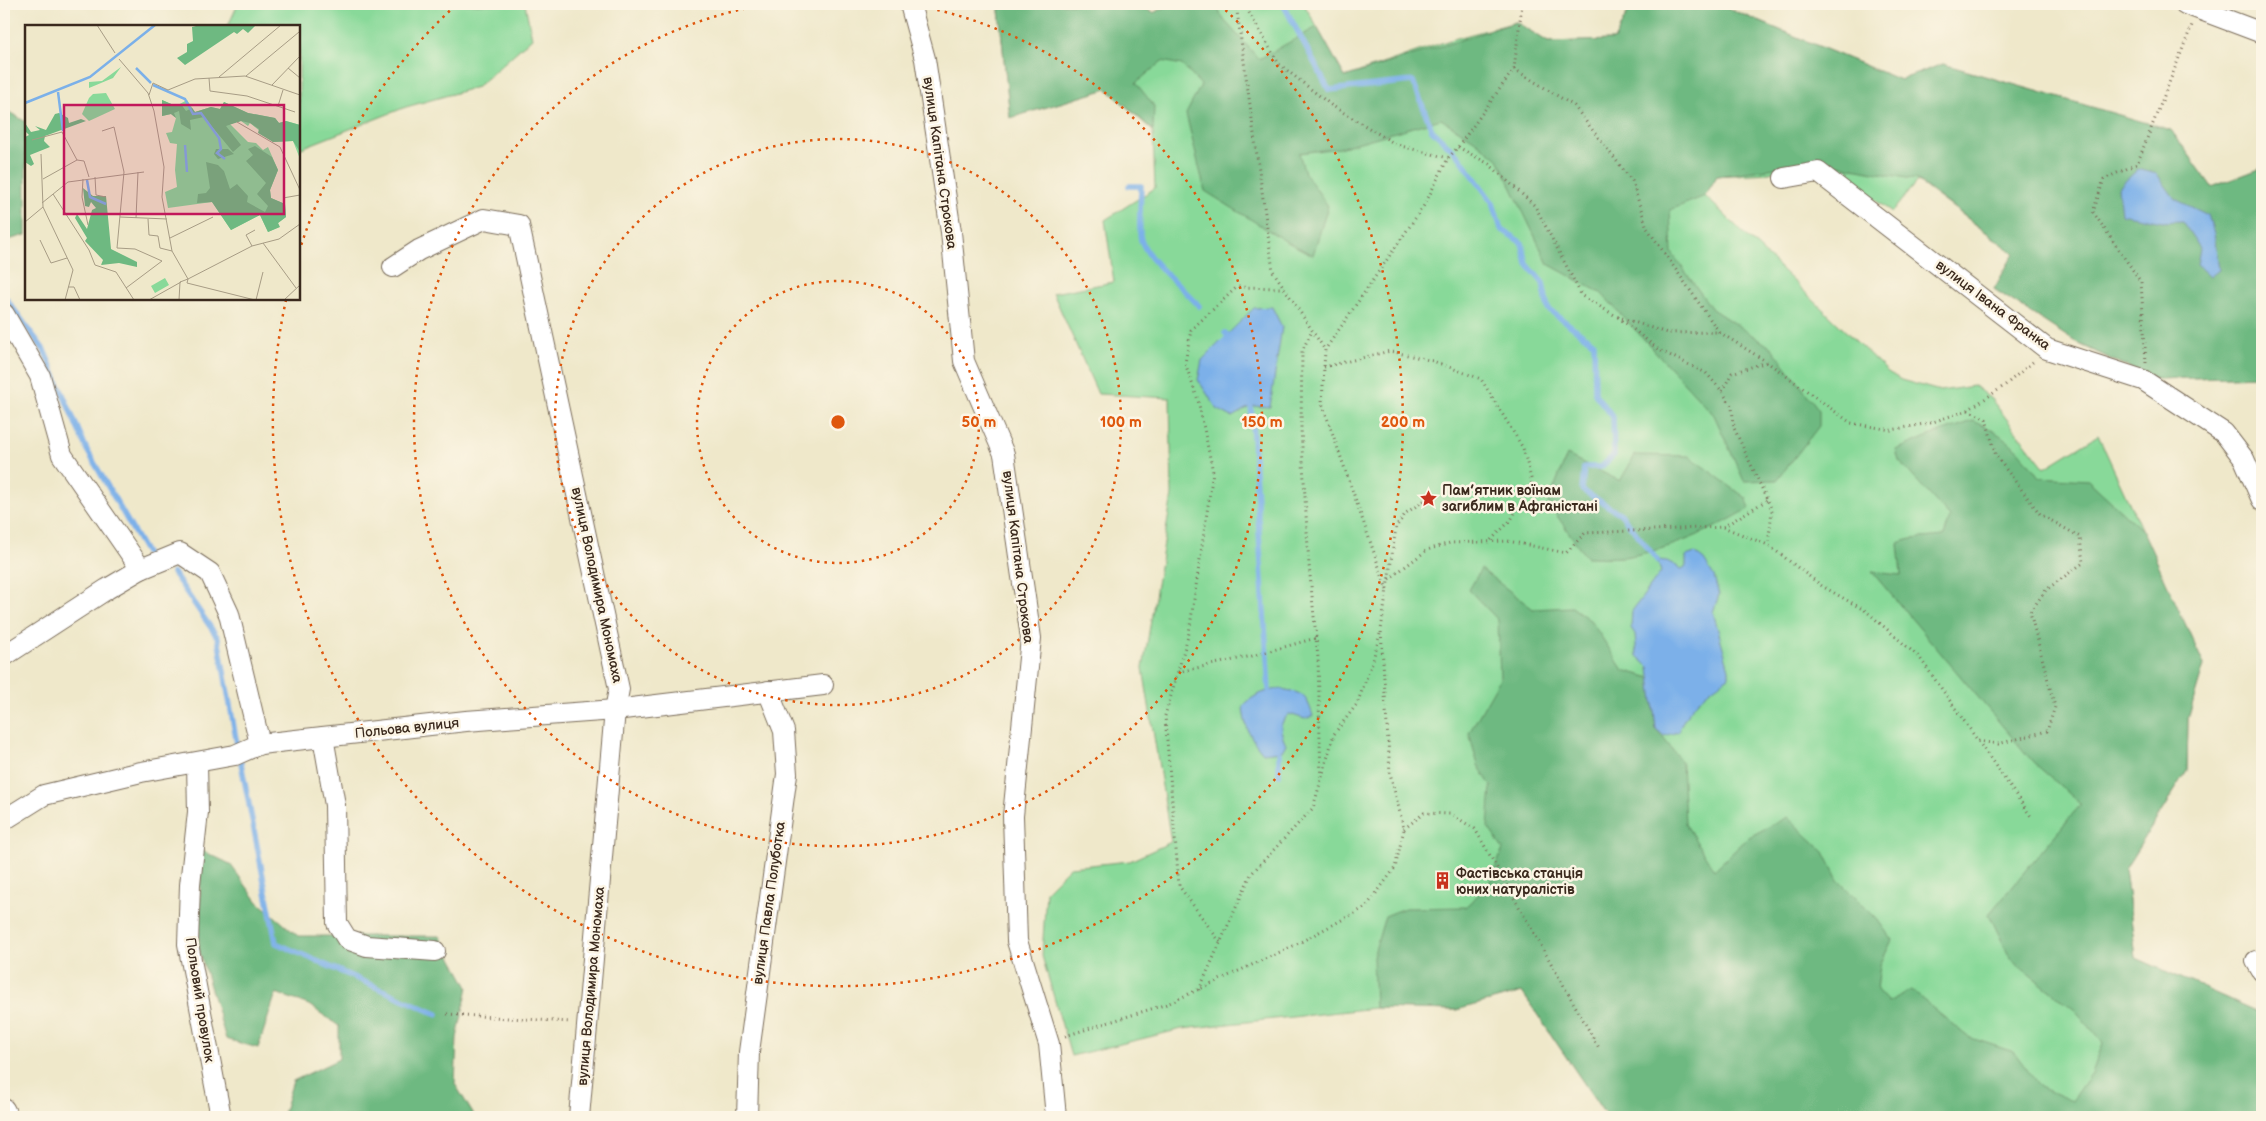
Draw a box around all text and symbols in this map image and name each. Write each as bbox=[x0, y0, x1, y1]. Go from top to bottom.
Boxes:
inset map bbox=[25, 25, 300, 300]
street label: вулиця Капітана Строкова bbox=[919, 76, 961, 251]
street label: вулиця Івана Франка bbox=[1932, 256, 2054, 354]
centre of rings bbox=[829, 413, 847, 431]
text: 50 m bbox=[962, 413, 997, 432]
text: 100 m bbox=[1100, 413, 1142, 432]
text: 150 m bbox=[1241, 413, 1283, 432]
text: 200 m bbox=[1381, 413, 1425, 432]
street label: вулиця Капітана Строкова bbox=[999, 470, 1037, 645]
place label: Пам’ятник воїнам загиблим в Афганістані bbox=[1442, 482, 1598, 515]
street label: вулиця Володимира Мономаха bbox=[568, 486, 626, 685]
place icon: Пам’ятник воїнам загиблим в Афганістані bbox=[1418, 488, 1438, 508]
street label: Польова вулиця bbox=[354, 714, 460, 742]
street label: вулиця Павла Полуботка bbox=[749, 820, 789, 985]
place label: Фастівська станція юних натуралістів bbox=[1456, 865, 1583, 898]
building icon: Фастівська станція юних натуралістів bbox=[1432, 871, 1452, 891]
street label: вулиця Володимира Мономаха bbox=[574, 885, 608, 1086]
street label: Польовий провулок bbox=[182, 936, 218, 1064]

